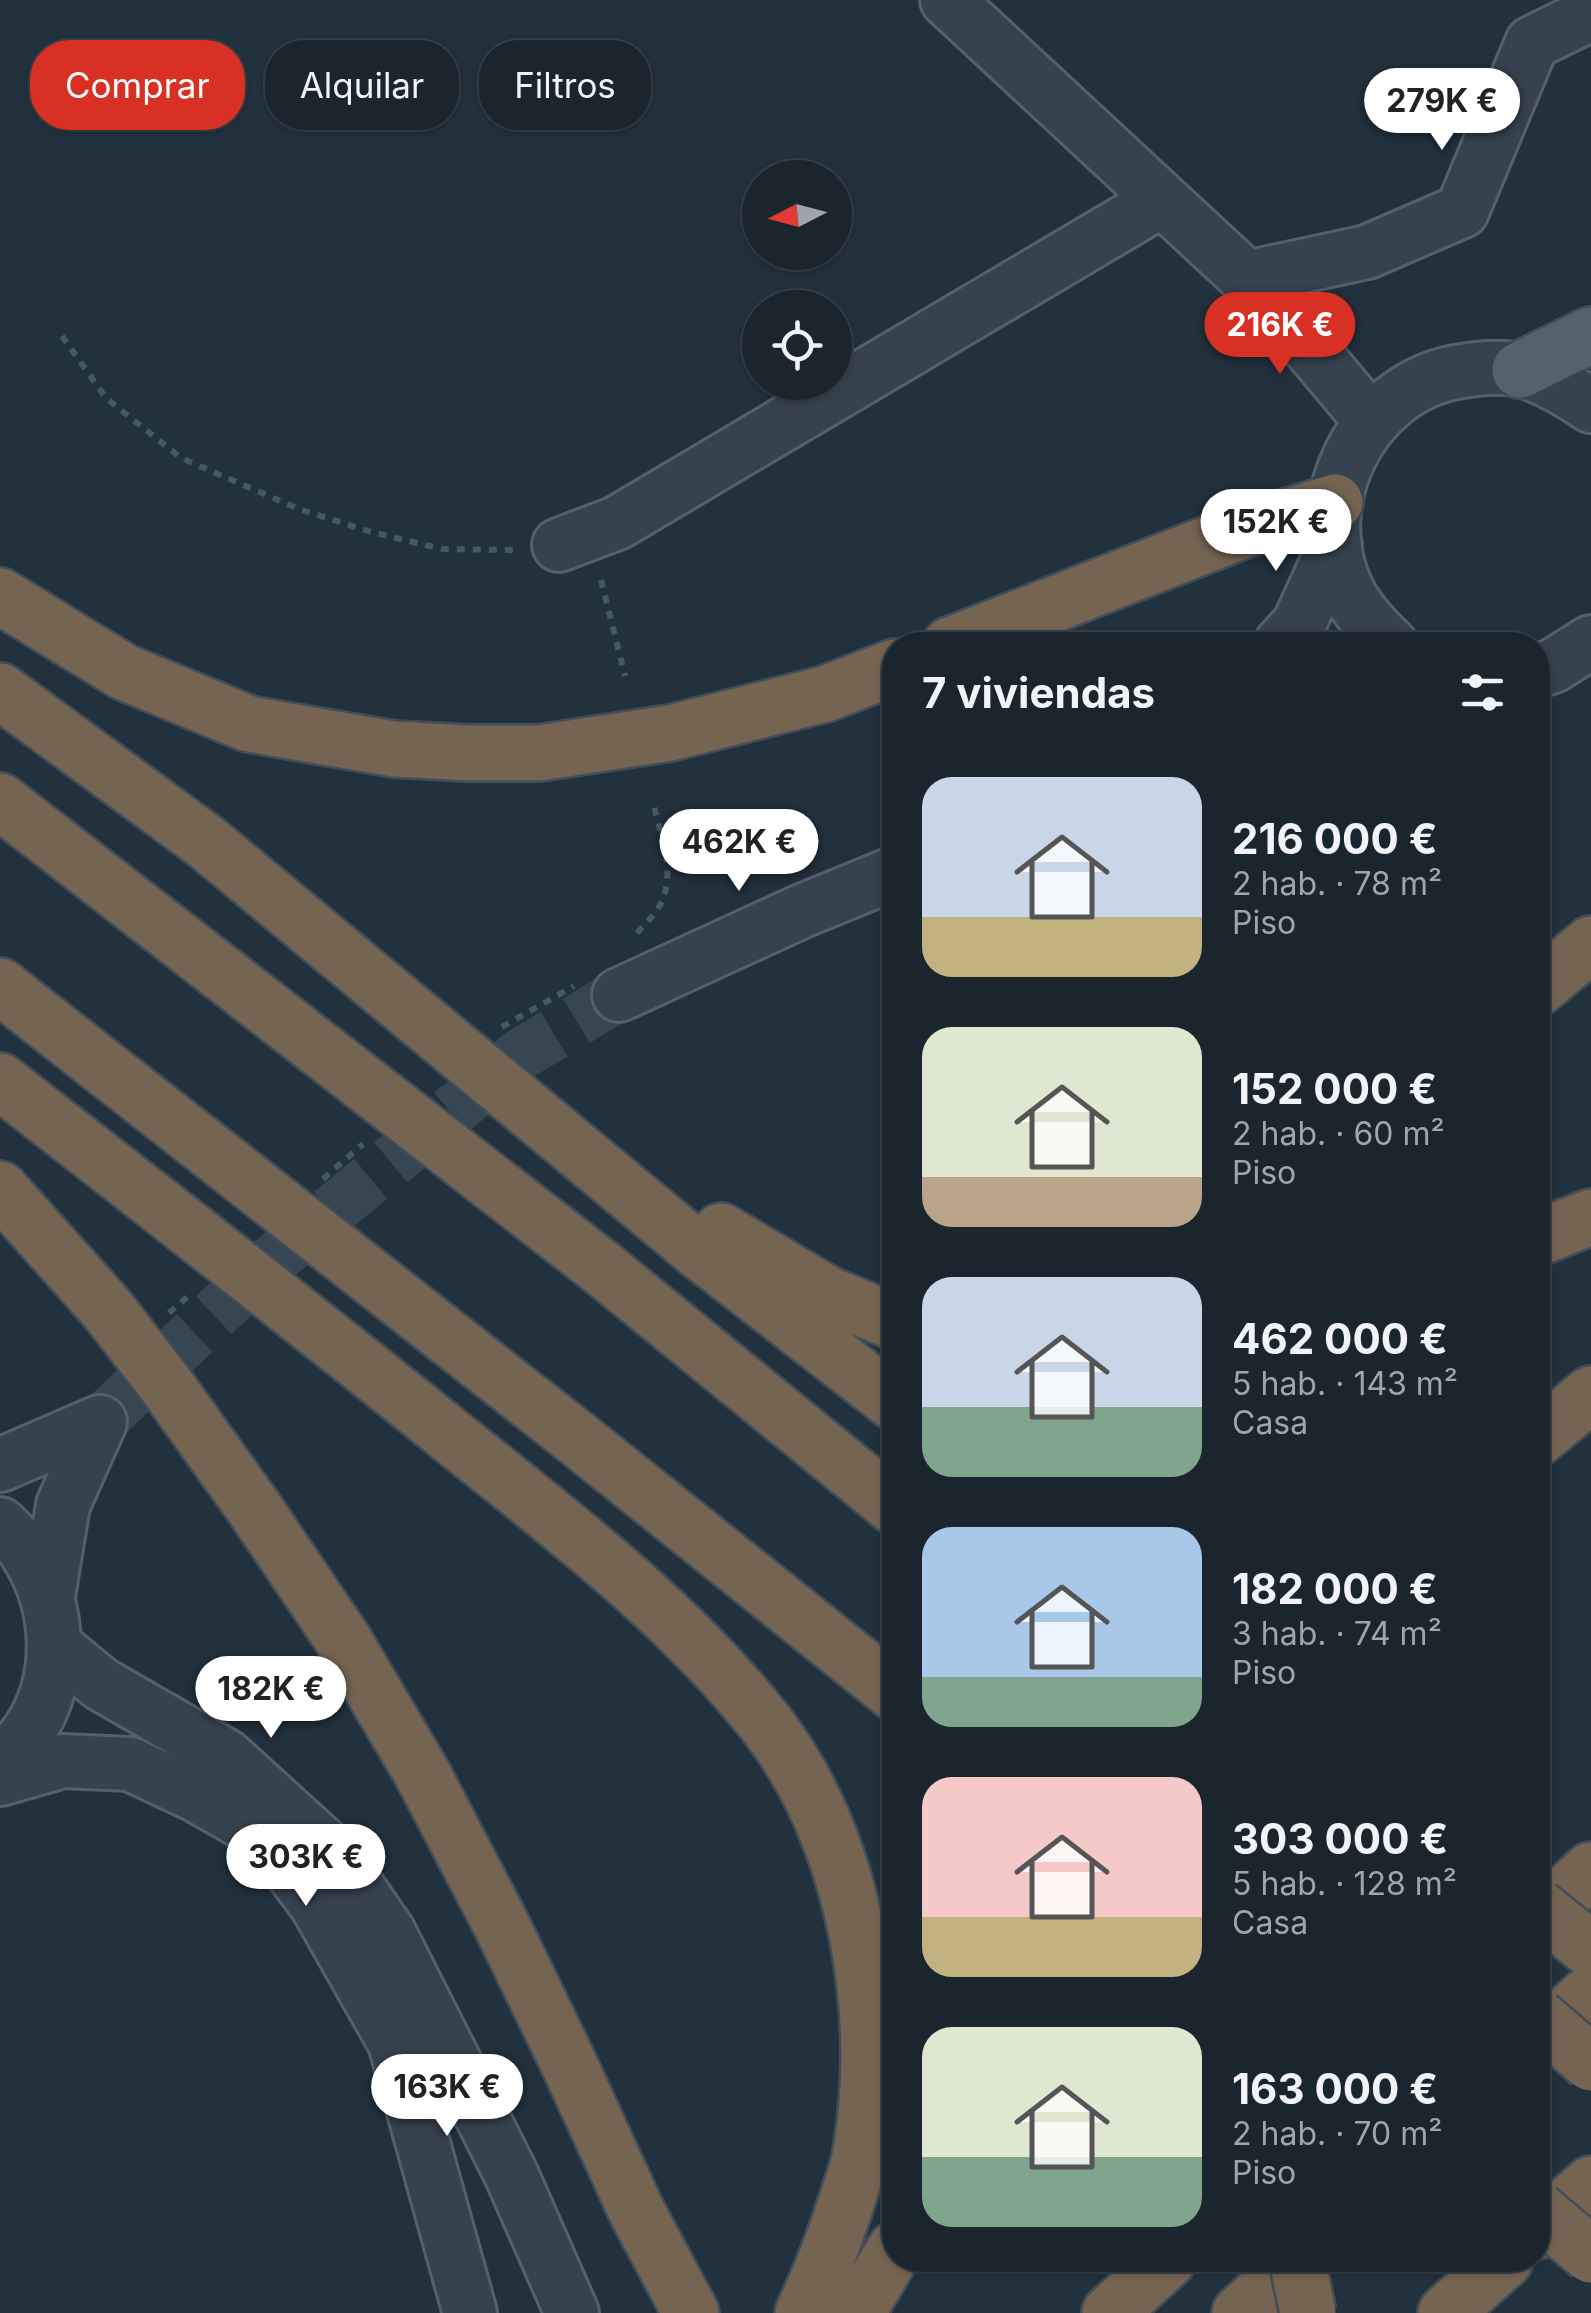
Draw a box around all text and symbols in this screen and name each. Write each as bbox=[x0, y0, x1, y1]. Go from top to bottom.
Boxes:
chip: Comprar bbox=[30, 40, 245, 130]
chip: Alquilar bbox=[265, 40, 459, 130]
chip: Filtros bbox=[479, 40, 651, 130]
pin: 279K € bbox=[1361, 68, 1523, 153]
text: 279K € bbox=[1386, 81, 1498, 120]
north arrow bbox=[742, 160, 852, 270]
map controls bbox=[742, 160, 852, 400]
button: locate bbox=[742, 290, 852, 400]
pin: 216K € bbox=[1199, 292, 1361, 377]
text: 216K € bbox=[1226, 305, 1334, 344]
pin: 152K € bbox=[1195, 489, 1357, 574]
text: 152K € bbox=[1223, 502, 1329, 541]
icon: filters bbox=[1455, 665, 1510, 720]
text: 7 viviendas bbox=[922, 667, 1155, 718]
pin: 462K € bbox=[658, 809, 820, 894]
text: 216 000 € bbox=[1232, 813, 1437, 864]
icon: home bbox=[1002, 817, 1122, 937]
text: 462K € bbox=[681, 822, 797, 861]
text: 2 hab. · 78 m² bbox=[1232, 864, 1442, 903]
text: Piso bbox=[1232, 903, 1296, 942]
text: 152 000 € bbox=[1232, 1063, 1437, 1114]
icon: home bbox=[1002, 1067, 1122, 1187]
text: 2 hab. · 60 m² bbox=[1232, 1114, 1445, 1153]
text: Piso bbox=[1232, 1153, 1296, 1192]
text: 462 000 € bbox=[1232, 1313, 1448, 1364]
icon: home bbox=[1002, 1317, 1122, 1437]
text: 5 hab. · 143 m² bbox=[1232, 1364, 1458, 1403]
text: Casa bbox=[1232, 1403, 1308, 1442]
text: 182 000 € bbox=[1232, 1563, 1438, 1614]
icon: home bbox=[1002, 1567, 1122, 1687]
text: 3 hab. · 74 m² bbox=[1232, 1614, 1442, 1653]
text: Piso bbox=[1232, 1653, 1296, 1692]
pin: 182K € bbox=[190, 1656, 352, 1741]
text: 182K € bbox=[217, 1669, 325, 1708]
text: 303 000 € bbox=[1232, 1813, 1448, 1864]
icon: home bbox=[1002, 1817, 1122, 1937]
pin: 303K € bbox=[225, 1824, 387, 1909]
text: 303K € bbox=[248, 1837, 364, 1876]
text: 5 hab. · 128 m² bbox=[1232, 1864, 1457, 1903]
text: Casa bbox=[1232, 1903, 1308, 1942]
pin: 163K € bbox=[366, 2054, 528, 2139]
text: 163 000 € bbox=[1232, 2063, 1438, 2114]
text: 163K € bbox=[393, 2067, 501, 2106]
icon: home bbox=[1002, 2067, 1122, 2187]
text: 2 hab. · 70 m² bbox=[1232, 2114, 1442, 2153]
text: Piso bbox=[1232, 2153, 1296, 2192]

